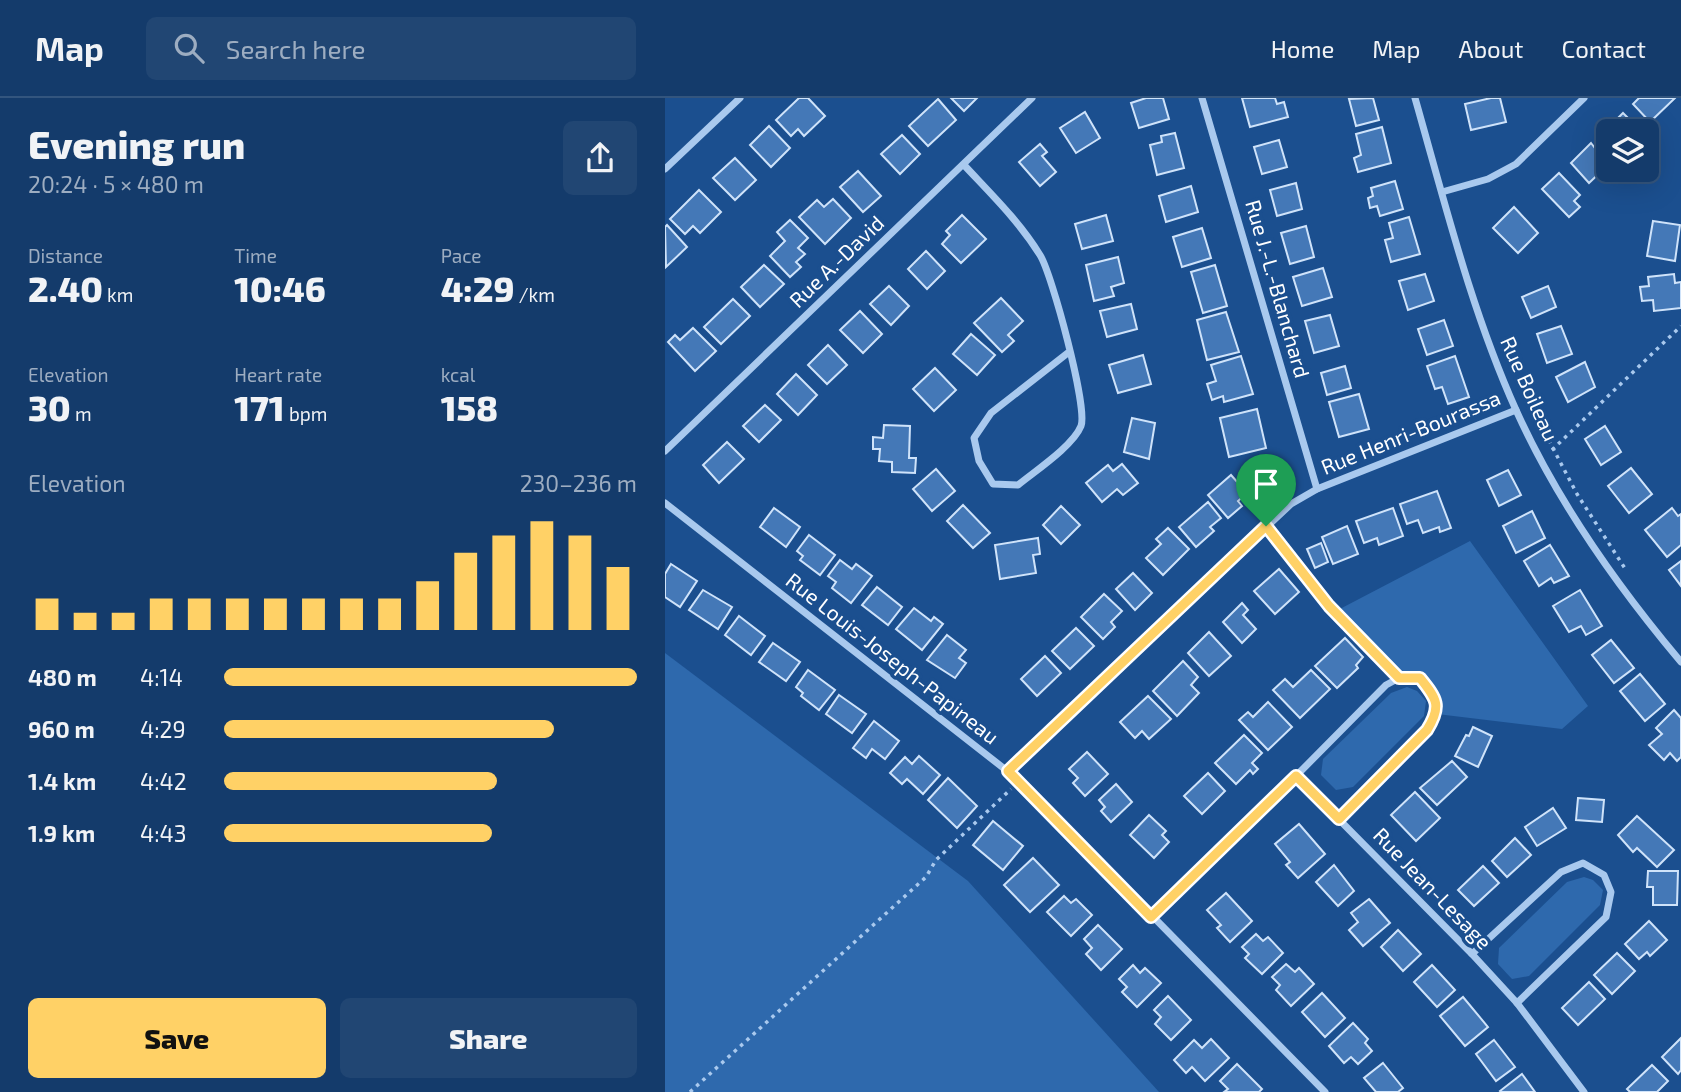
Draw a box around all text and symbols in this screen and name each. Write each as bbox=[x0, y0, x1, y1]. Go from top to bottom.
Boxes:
search box bbox=[146, 17, 636, 80]
text: Map bbox=[35, 28, 104, 68]
icon: search bbox=[170, 29, 208, 67]
text: Search here bbox=[226, 33, 365, 64]
text: Home bbox=[1271, 34, 1334, 63]
text: Map bbox=[1372, 34, 1420, 63]
text: About bbox=[1458, 34, 1524, 63]
text: Contact bbox=[1562, 34, 1646, 63]
map controls bbox=[1596, 119, 1659, 182]
button: layers bbox=[1596, 119, 1659, 182]
text: Evening run bbox=[28, 121, 245, 167]
button: share bbox=[563, 121, 637, 195]
text: 20:24 · 5 × 480 m bbox=[28, 170, 204, 198]
street label: Rue J.-L.-Blanchard bbox=[1241, 197, 1316, 381]
street label: Rue A.-David bbox=[784, 210, 888, 312]
text: Distance bbox=[28, 244, 103, 267]
text: Time bbox=[234, 244, 277, 267]
text: Pace bbox=[441, 244, 482, 267]
text: 2.40 bbox=[28, 267, 103, 309]
text: 10:46 bbox=[234, 267, 326, 309]
text: 4:29 bbox=[441, 267, 514, 309]
text: km bbox=[103, 283, 133, 306]
text: /km bbox=[514, 283, 555, 306]
street label: Rue Boileau bbox=[1496, 332, 1565, 445]
text: Elevation bbox=[28, 363, 109, 386]
text: Heart rate bbox=[234, 363, 322, 386]
text: kcal bbox=[441, 363, 475, 386]
street label: Rue Henri-Bourassa bbox=[1317, 384, 1504, 479]
text: 30 bbox=[28, 386, 71, 428]
text: 171 bbox=[234, 386, 285, 428]
text: 158 bbox=[441, 386, 498, 428]
text: m bbox=[71, 402, 92, 425]
text: bpm bbox=[285, 402, 327, 425]
pin bbox=[1236, 454, 1296, 526]
icon: arrive bbox=[1247, 465, 1285, 503]
text: Elevation bbox=[28, 469, 126, 497]
text: 230–236 m bbox=[520, 469, 637, 497]
street label: Rue Louis-Joseph-Papineau bbox=[782, 567, 1004, 749]
text: 480 m bbox=[28, 663, 97, 691]
text: 4:14 bbox=[140, 663, 183, 691]
text: 960 m bbox=[28, 715, 95, 743]
text: 4:29 bbox=[140, 715, 186, 743]
text: 1.4 km bbox=[28, 767, 96, 795]
text: 4:42 bbox=[140, 767, 187, 795]
text: 1.9 km bbox=[28, 819, 95, 847]
text: 4:43 bbox=[140, 819, 187, 847]
street label: Rue Jean-Lesage bbox=[1369, 822, 1497, 954]
button: Save bbox=[28, 998, 326, 1078]
button: Share bbox=[340, 998, 637, 1078]

